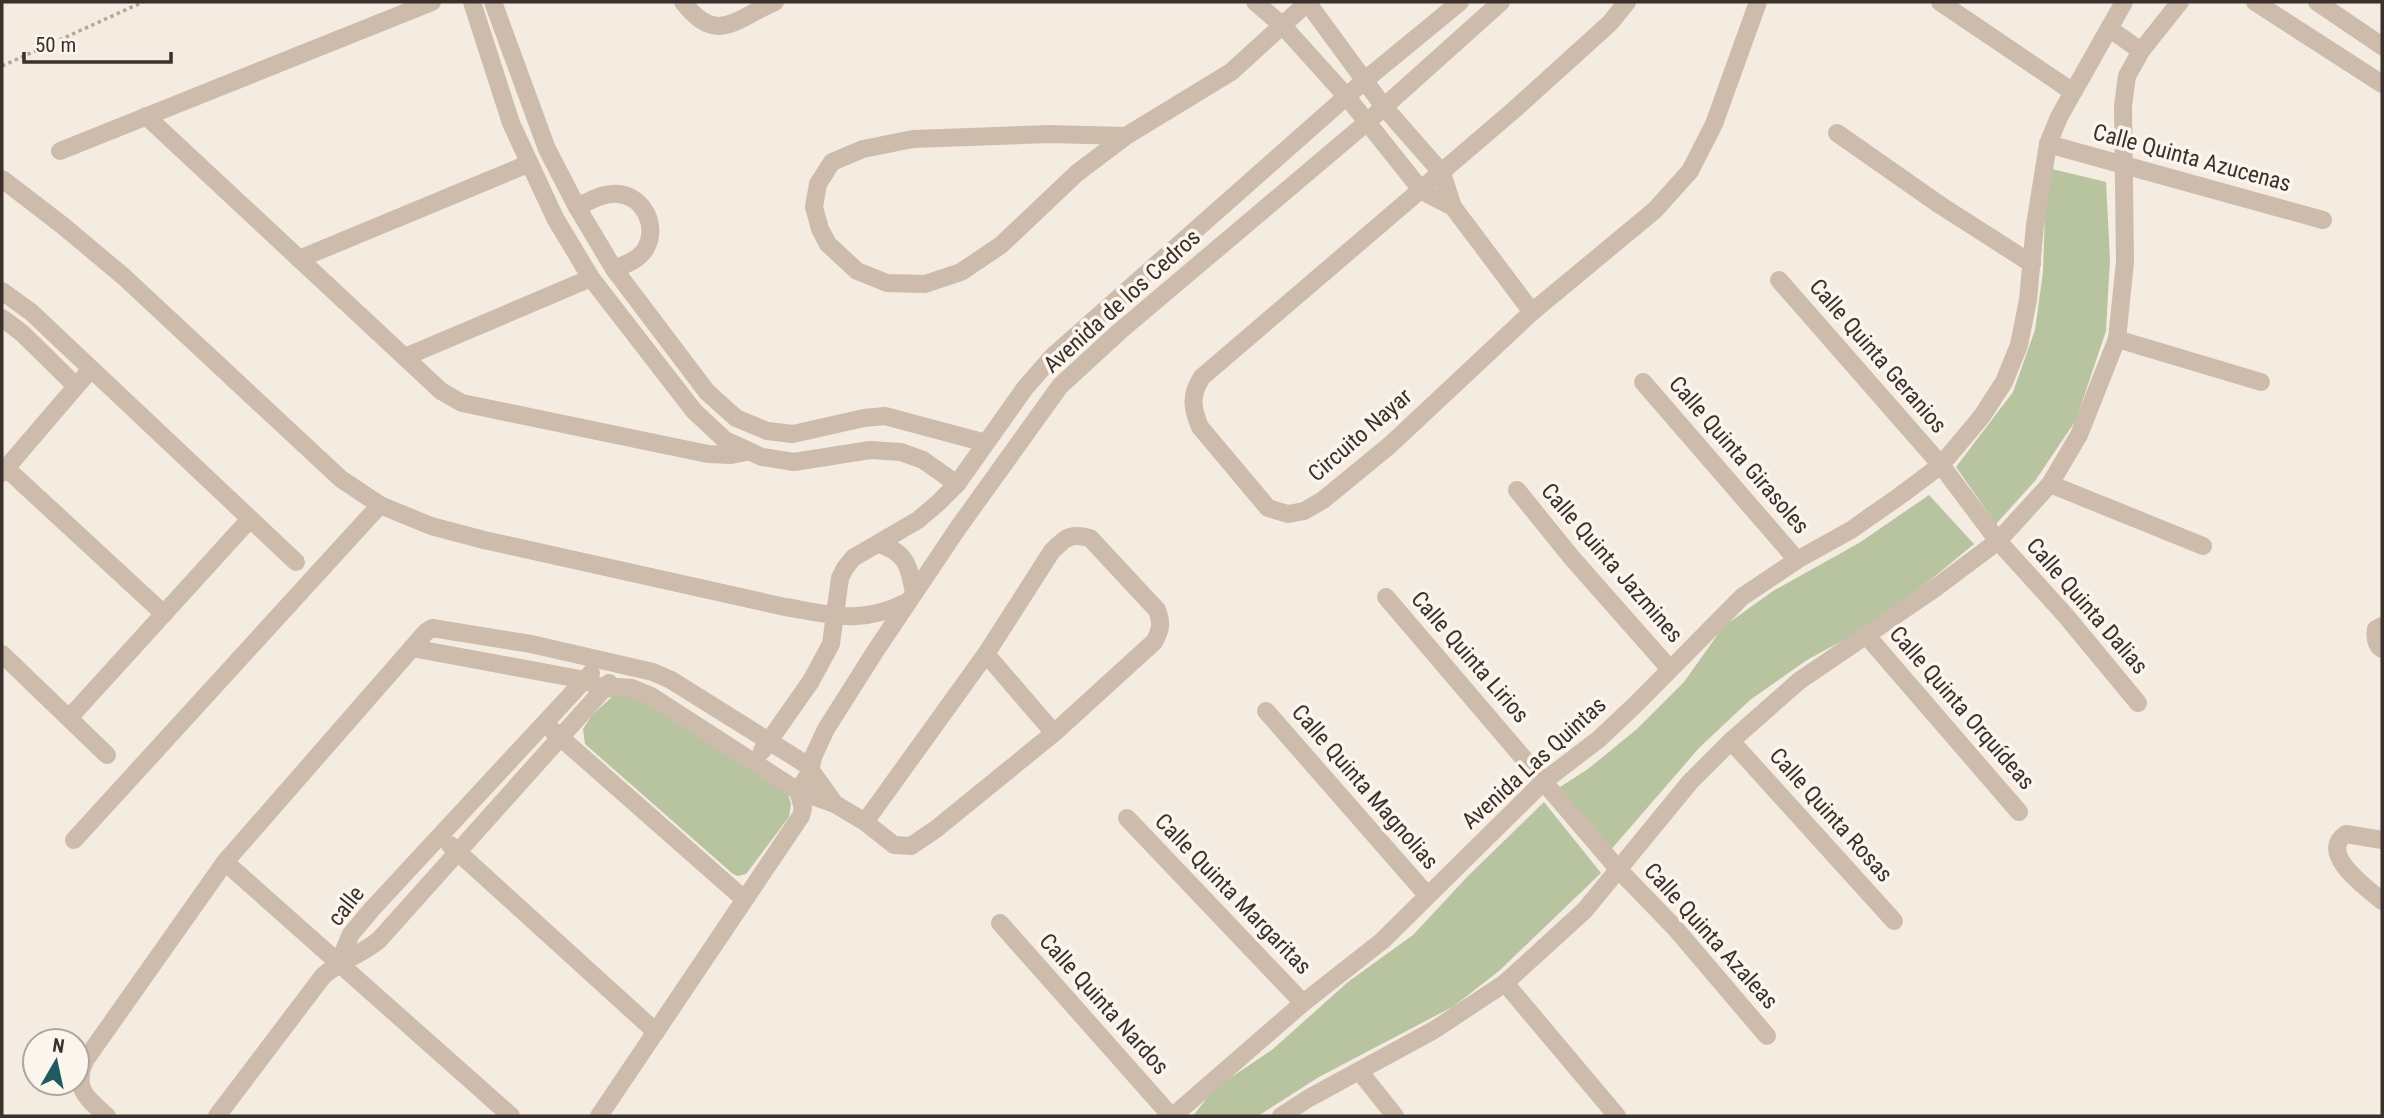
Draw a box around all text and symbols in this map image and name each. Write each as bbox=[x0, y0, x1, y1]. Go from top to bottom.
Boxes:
scale bar bbox=[24, 21, 172, 65]
text: 50 m bbox=[35, 33, 76, 57]
street label: Calle Quinta Azucenas bbox=[2090, 119, 2294, 197]
street label: Avenida de los Cedros bbox=[1038, 224, 1206, 378]
street label: Calle Quinta Geranios bbox=[1804, 273, 1952, 439]
street label: Calle Quinta Girasoles bbox=[1663, 371, 1815, 539]
street label: Circuito Nayar bbox=[1303, 383, 1417, 487]
street label: Calle Quinta Jazmines bbox=[1535, 478, 1689, 648]
street label: Calle Quinta Dalias bbox=[2021, 532, 2153, 680]
street label: Calle Quinta Lirios bbox=[1405, 586, 1535, 728]
street label: Calle Quinta Orquídeas bbox=[1884, 621, 2040, 795]
street label: Avenida Las Quintas bbox=[1456, 691, 1612, 835]
street label: Calle Quinta Magnolias bbox=[1286, 699, 1444, 875]
street label: Calle Quinta Rosas bbox=[1764, 742, 1898, 888]
street label: Calle Quinta Margaritas bbox=[1149, 808, 1317, 980]
street label: Calle Quinta Azaleas bbox=[1638, 857, 1784, 1015]
street label: calle bbox=[322, 881, 370, 931]
street label: Calle Quinta Nardos bbox=[1034, 928, 1174, 1080]
north arrow bbox=[21, 1027, 91, 1097]
text: N bbox=[51, 1033, 66, 1058]

